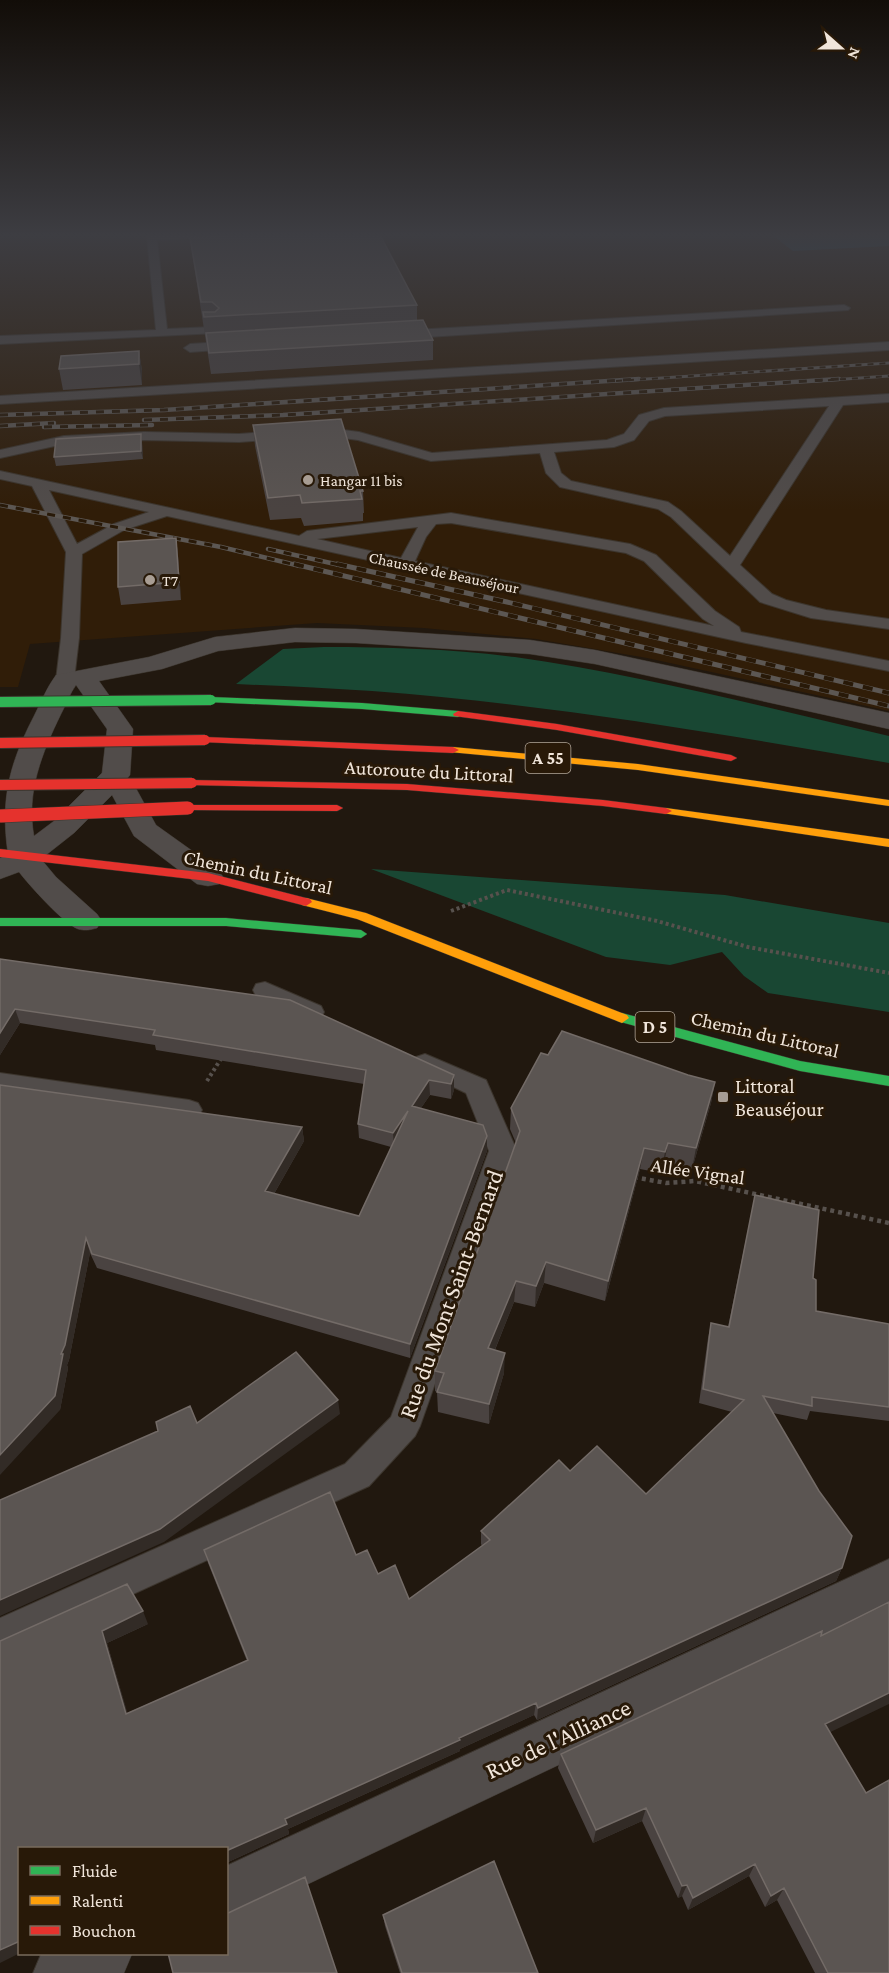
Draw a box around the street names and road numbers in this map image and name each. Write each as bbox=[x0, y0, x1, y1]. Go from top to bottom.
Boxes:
street label: Chaussée de Beauséjour bbox=[367, 548, 521, 598]
road number: A 55 bbox=[526, 743, 570, 773]
street label: Autoroute du Littoral bbox=[344, 756, 514, 786]
street label: Chemin du Littoral bbox=[182, 845, 334, 899]
street label: Chemin du Littoral bbox=[689, 1006, 841, 1062]
road number: D 5 bbox=[636, 1012, 674, 1042]
street label: Allée Vignal bbox=[650, 1154, 746, 1189]
street label: Rue du Mont Saint-Bernard bbox=[393, 1165, 508, 1422]
street label: Rue de l'Alliance bbox=[481, 1693, 635, 1784]

